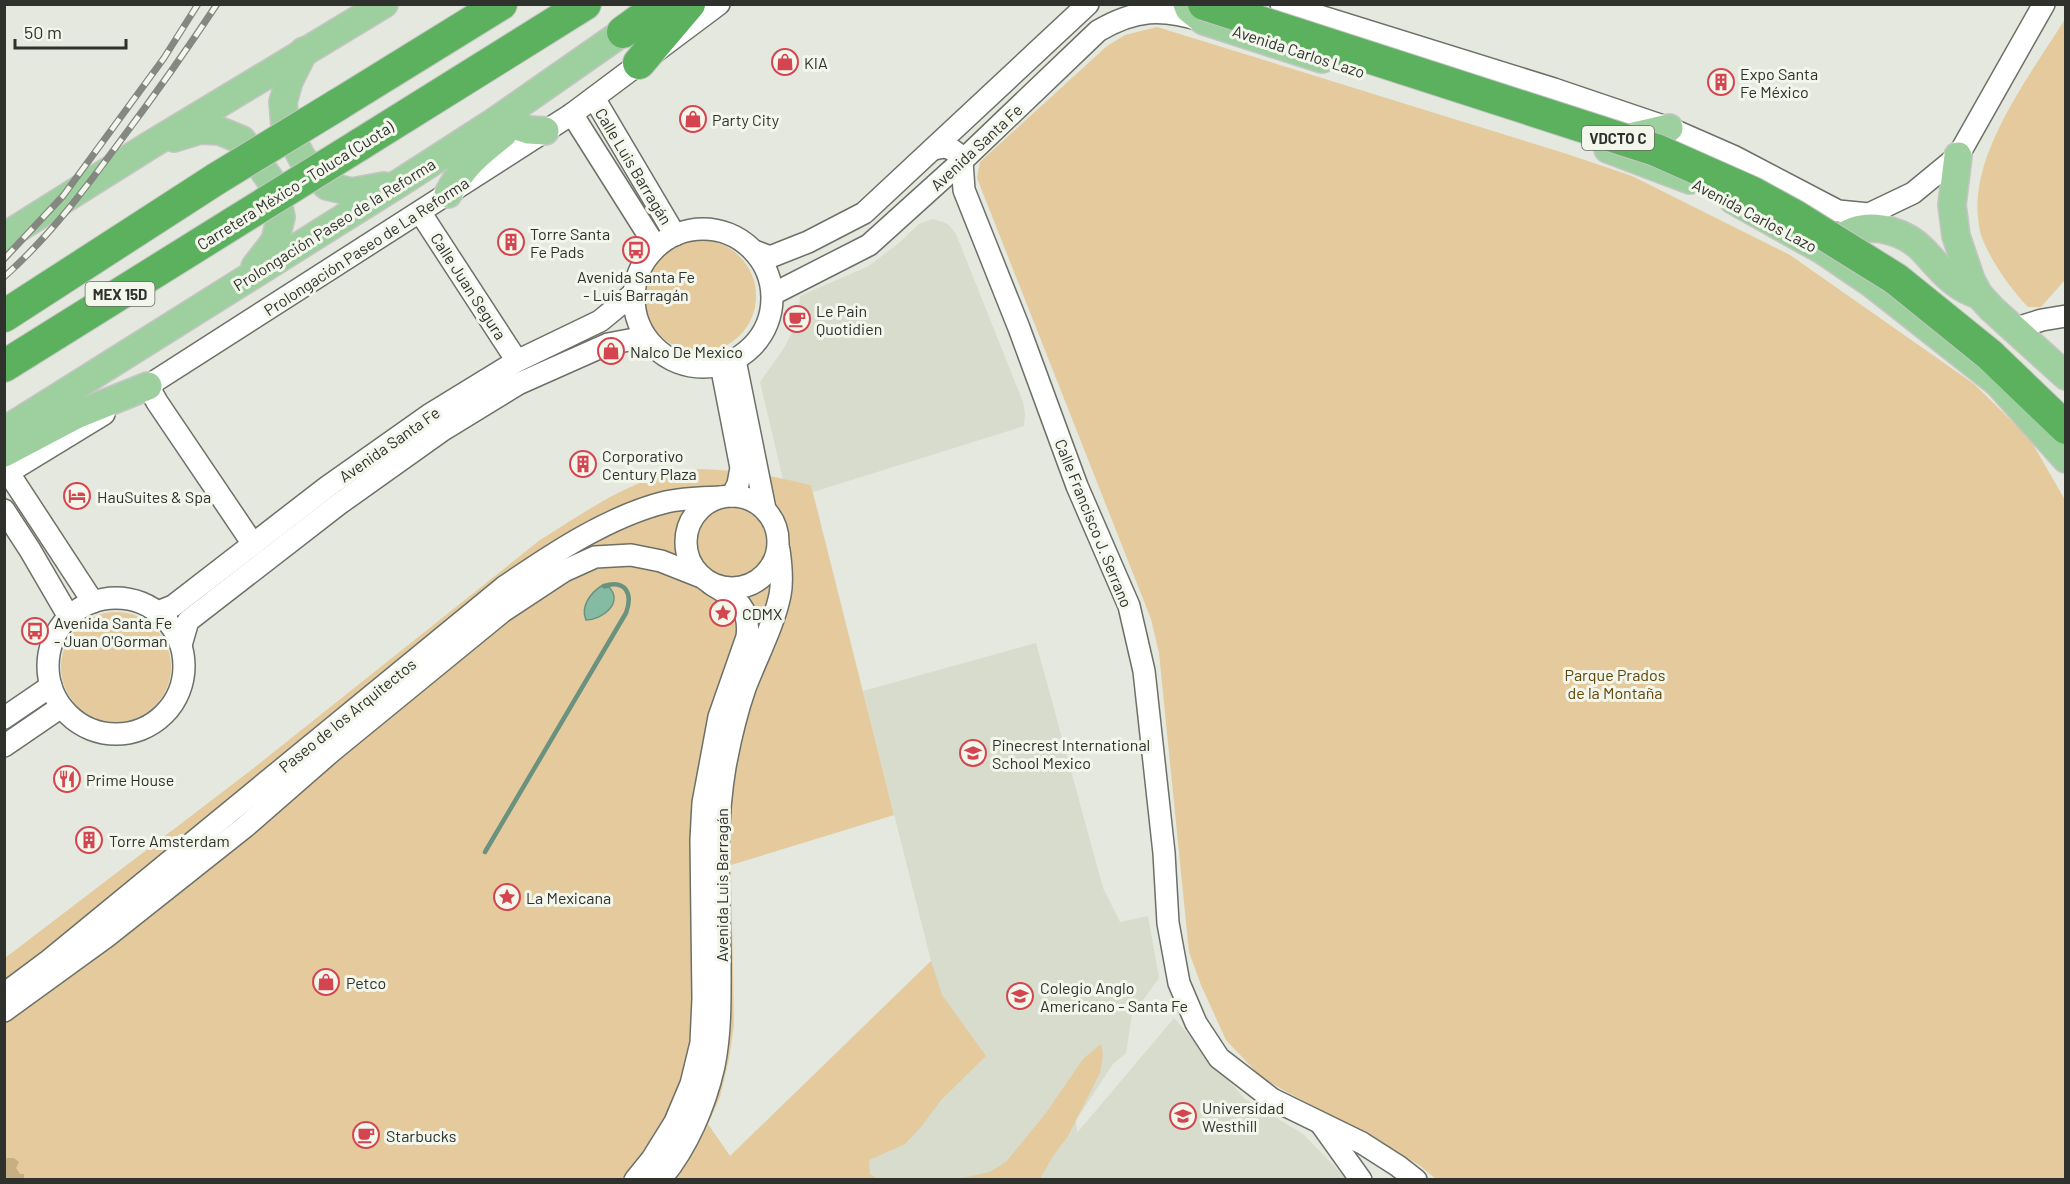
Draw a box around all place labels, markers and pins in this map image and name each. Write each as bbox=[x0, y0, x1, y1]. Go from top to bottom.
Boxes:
shop icon: KIA bbox=[770, 47, 800, 77]
place label: KIA bbox=[804, 53, 828, 72]
place label: Expo Santa Fe México bbox=[1740, 64, 1818, 101]
building icon: Expo Santa Fe México bbox=[1706, 67, 1736, 97]
shop icon: Party City bbox=[678, 104, 708, 134]
place label: Party City bbox=[712, 110, 780, 129]
place label: Torre Santa Fe Pads bbox=[530, 224, 610, 261]
building icon: Torre Santa Fe Pads bbox=[496, 227, 526, 257]
bus stop icon: Avenida Santa Fe - Luis Barragán bbox=[621, 235, 651, 265]
place label: Avenida Santa Fe - Luis Barragán bbox=[577, 267, 695, 304]
place label: Le Pain Quotidien bbox=[816, 301, 882, 338]
cafe icon: Le Pain Quotidien bbox=[782, 304, 812, 334]
shop icon: Nalco De Mexico bbox=[596, 336, 626, 366]
place label: Nalco De Mexico bbox=[630, 342, 743, 361]
place label: Corporativo Century Plaza bbox=[602, 446, 697, 483]
building icon: Corporativo Century Plaza bbox=[568, 449, 598, 479]
hotel icon: HauSuites & Spa bbox=[62, 481, 92, 511]
place label: HauSuites & Spa bbox=[97, 487, 211, 506]
place icon: CDMX bbox=[708, 598, 738, 628]
place label: CDMX bbox=[742, 604, 782, 623]
place label: Avenida Santa Fe - Juan O'Gorman bbox=[54, 613, 172, 650]
bus stop icon: Avenida Santa Fe - Juan O'Gorman bbox=[20, 616, 50, 646]
place label: Pinecrest International School Mexico bbox=[992, 735, 1150, 772]
school or university icon: Pinecrest International School Mexico bbox=[958, 738, 988, 768]
restaurant icon: Prime House bbox=[52, 764, 82, 794]
place label: Prime House bbox=[86, 770, 174, 789]
building icon: Torre Amsterdam bbox=[74, 825, 104, 855]
place label: Torre Amsterdam bbox=[109, 831, 230, 850]
place icon: La Mexicana bbox=[492, 882, 522, 912]
place label: La Mexicana bbox=[526, 888, 611, 907]
shop icon: Petco bbox=[311, 967, 341, 997]
place label: Petco bbox=[346, 973, 386, 992]
place label: Colegio Anglo Americano - Santa Fe bbox=[1040, 978, 1188, 1015]
school or university icon: Colegio Anglo Americano - Santa Fe bbox=[1005, 981, 1035, 1011]
place label: Universidad Westhill bbox=[1202, 1098, 1284, 1135]
school or university icon: Universidad Westhill bbox=[1168, 1101, 1198, 1131]
cafe icon: Starbucks bbox=[351, 1120, 381, 1150]
place label: Starbucks bbox=[386, 1126, 456, 1145]

